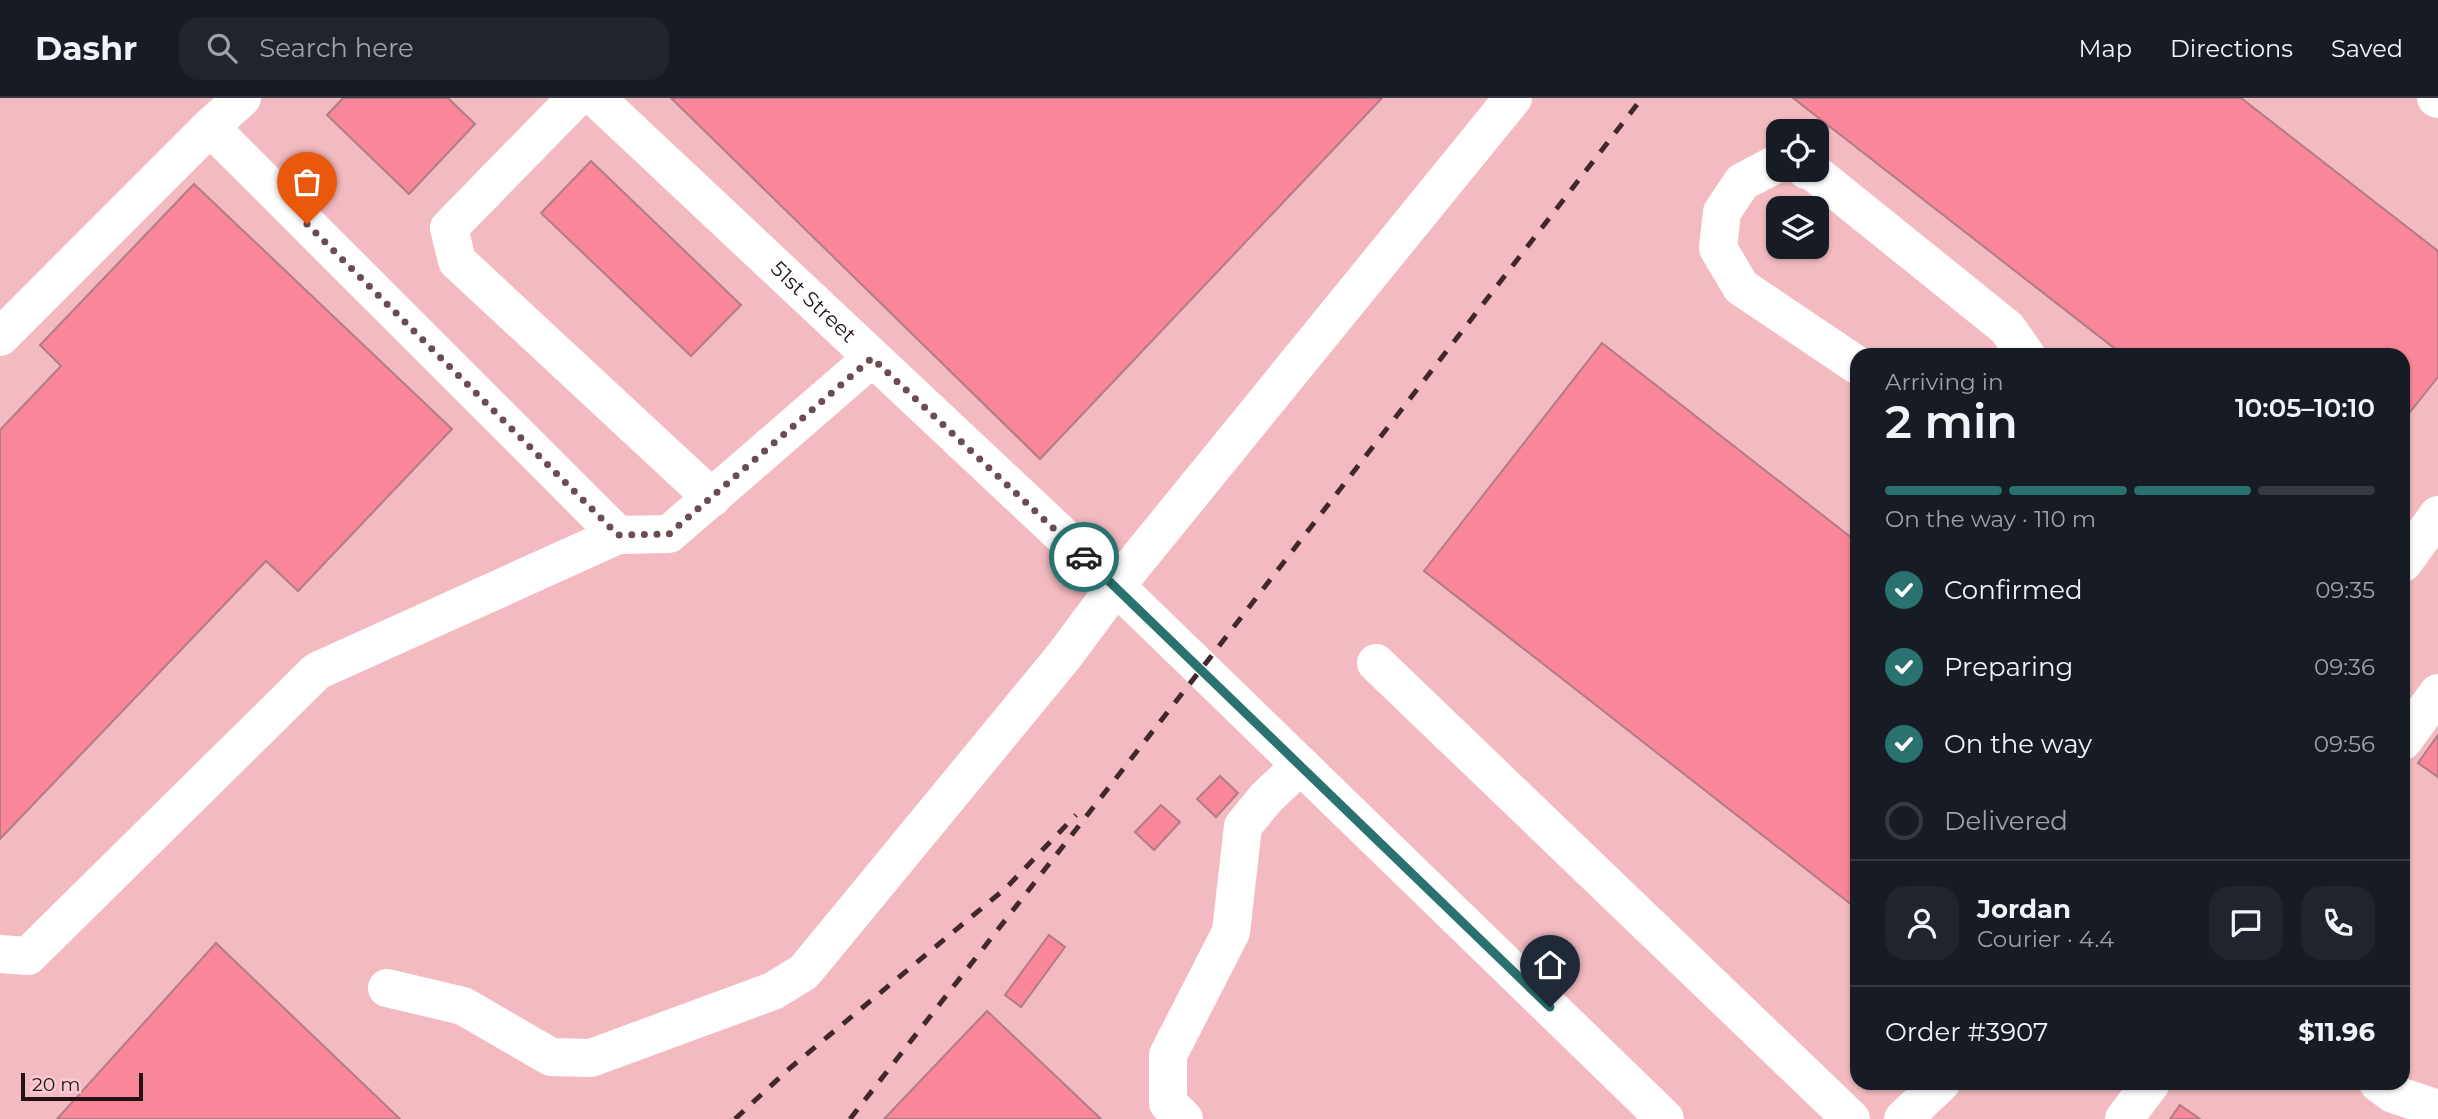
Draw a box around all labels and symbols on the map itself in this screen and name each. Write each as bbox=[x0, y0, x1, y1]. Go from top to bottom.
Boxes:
pin bbox=[277, 152, 337, 224]
street label: 51st Street bbox=[766, 256, 861, 347]
courier bbox=[1049, 522, 1119, 592]
pin bbox=[1520, 935, 1580, 1007]
scale bar bbox=[21, 1070, 144, 1102]

